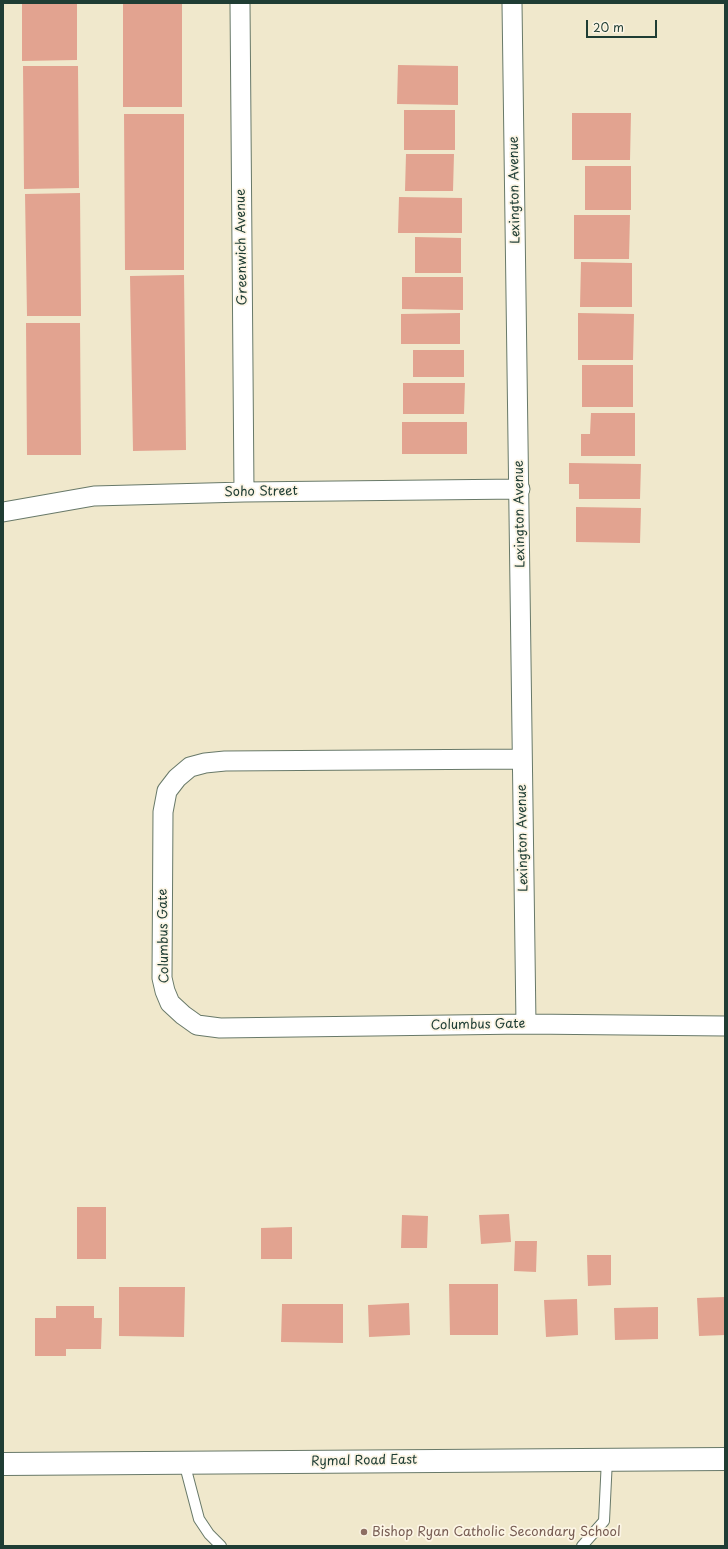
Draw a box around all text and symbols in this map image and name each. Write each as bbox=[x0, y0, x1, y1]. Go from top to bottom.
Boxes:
scale bar bbox=[588, 12, 659, 38]
text: 20 m bbox=[593, 18, 624, 36]
street label: Lexington Avenue bbox=[506, 136, 524, 244]
street label: Greenwich Avenue bbox=[233, 189, 251, 305]
street label: Lexington Avenue bbox=[511, 460, 529, 568]
street label: Soho Street bbox=[224, 484, 298, 500]
street label: Lexington Avenue bbox=[514, 784, 532, 892]
street label: Columbus Gate bbox=[155, 888, 173, 984]
street label: Columbus Gate bbox=[430, 1016, 526, 1034]
street label: Rymal Road East bbox=[311, 1452, 417, 1470]
place label: Bishop Ryan Catholic Secondary School bbox=[372, 1524, 621, 1540]
marker: Bishop Ryan Catholic Secondary School bbox=[359, 1527, 369, 1537]

